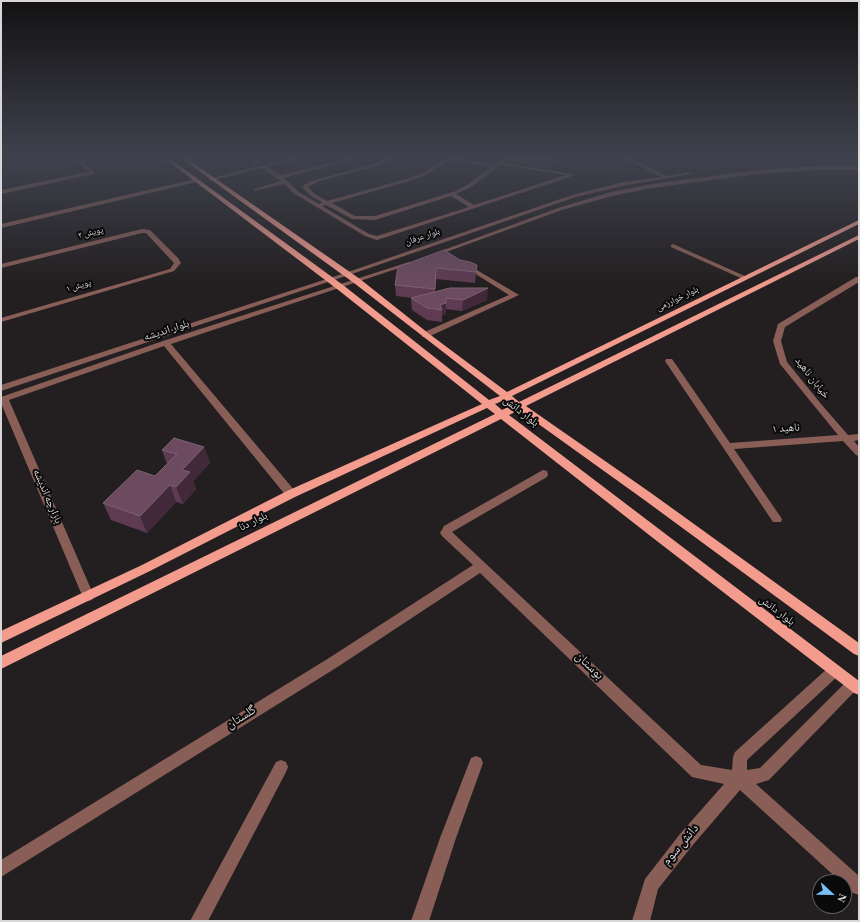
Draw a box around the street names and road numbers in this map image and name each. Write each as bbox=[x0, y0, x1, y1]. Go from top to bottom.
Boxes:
street label: پویش ۲ bbox=[77, 226, 105, 242]
street label: بلوار عرفان bbox=[404, 227, 442, 249]
street label: پویش ۱ bbox=[65, 278, 93, 296]
street label: بلوار خوارزمی bbox=[655, 285, 701, 315]
street label: بلوار اندیشه bbox=[143, 318, 191, 346]
street label: خیابان ناهید bbox=[791, 356, 831, 402]
street label: بلوار دانش bbox=[500, 395, 540, 431]
street label: ناهید ۱ bbox=[772, 422, 800, 438]
street label: بازارچه اندیشه bbox=[29, 468, 63, 526]
street label: بلوار دنا bbox=[237, 510, 271, 536]
street label: بلوار دانش bbox=[755, 594, 797, 630]
street label: بوستان bbox=[570, 650, 606, 684]
street label: گلستان bbox=[224, 704, 260, 734]
street label: دانش سوم bbox=[660, 822, 704, 870]

